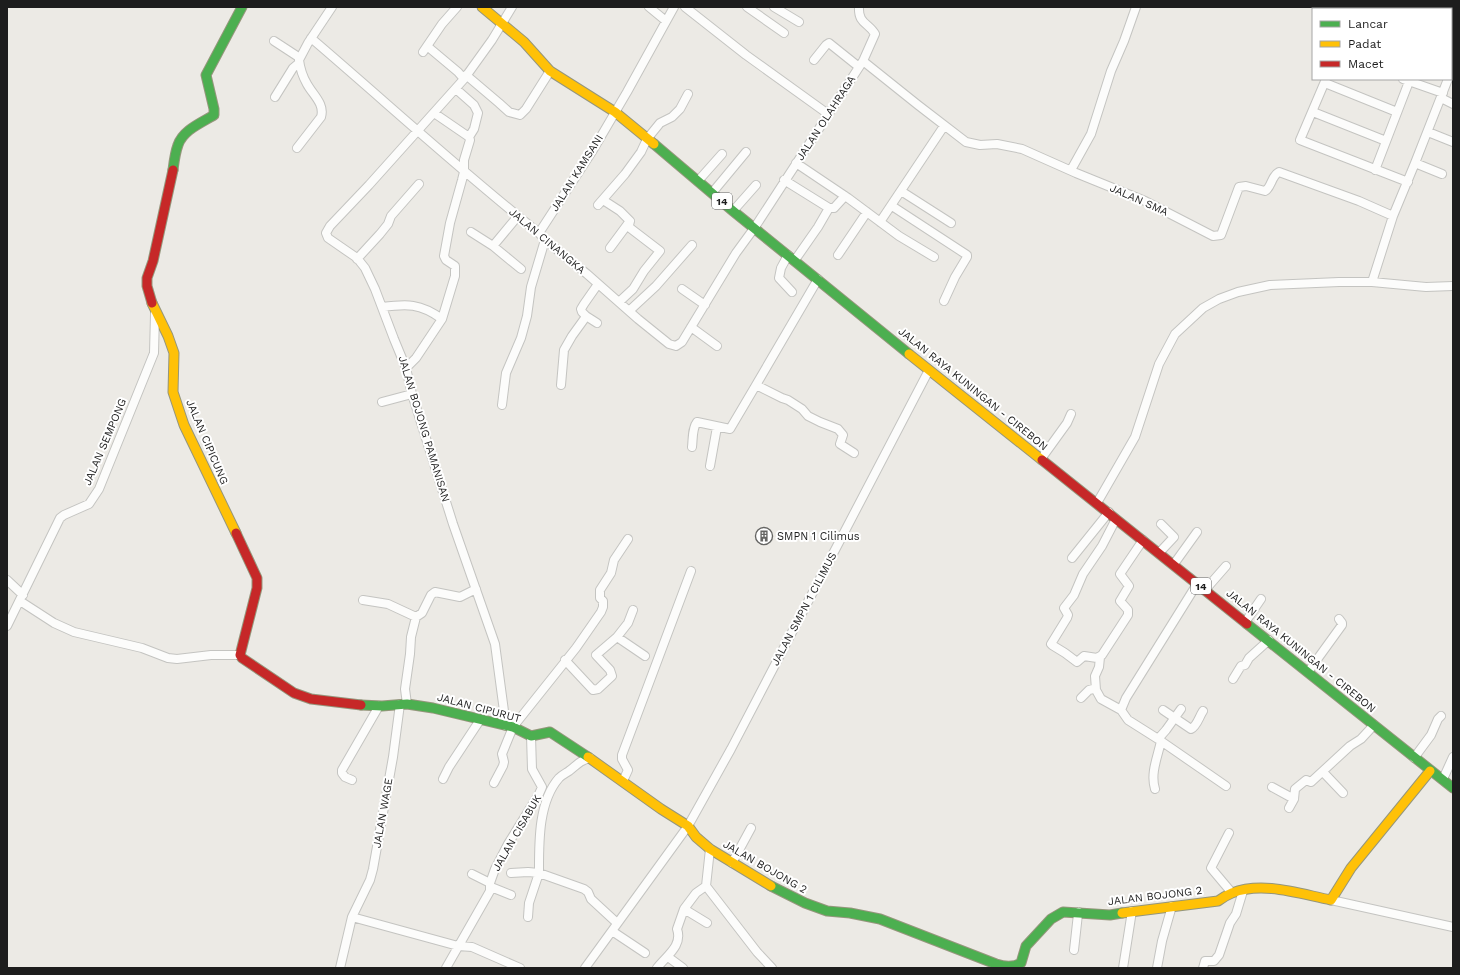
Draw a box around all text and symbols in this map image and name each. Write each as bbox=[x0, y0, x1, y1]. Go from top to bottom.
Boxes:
legend bbox=[1312, 8, 1452, 80]
text: Lancar bbox=[1348, 17, 1388, 31]
text: Padat bbox=[1348, 37, 1381, 51]
text: Macet bbox=[1348, 57, 1383, 71]
street label: JALAN OLAHRAGA bbox=[794, 73, 858, 163]
street label: JALAN KAMSANI bbox=[548, 132, 606, 214]
street label: JALAN SMA bbox=[1108, 181, 1170, 219]
road number: 14 bbox=[712, 193, 732, 209]
street label: JALAN CINANGKA bbox=[506, 205, 588, 277]
street label: JALAN RAYA KUNINGAN - CIREBON bbox=[896, 325, 1050, 453]
street label: JALAN BOJONG PAMANISAN bbox=[396, 354, 452, 504]
street label: JALAN SEMPONG bbox=[81, 396, 129, 488]
street label: JALAN CIPICUNG bbox=[183, 398, 231, 486]
building icon: SMPN 1 Cilimus bbox=[754, 526, 774, 546]
place label: SMPN 1 Cilimus bbox=[777, 530, 860, 543]
street label: JALAN SMPN 1 CILIMUS bbox=[769, 550, 839, 668]
road number: 14 bbox=[1191, 578, 1211, 594]
street label: JALAN RAYA KUNINGAN - CIREBON bbox=[1224, 587, 1378, 715]
street label: JALAN CIPURUT bbox=[436, 691, 523, 725]
street label: JALAN WAGE bbox=[370, 777, 396, 849]
street label: JALAN CISABUK bbox=[490, 792, 544, 874]
street label: JALAN BOJONG 2 bbox=[721, 838, 809, 896]
street label: JALAN BOJONG 2 bbox=[1107, 884, 1203, 908]

